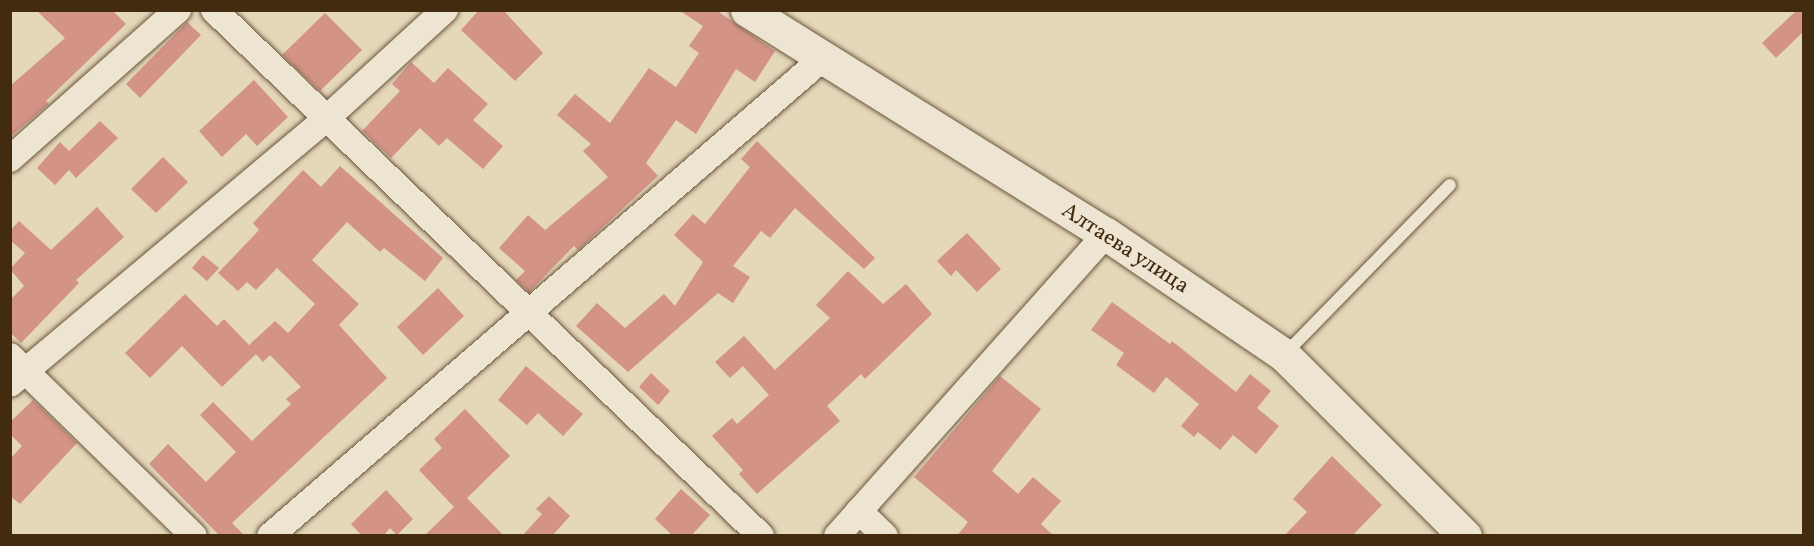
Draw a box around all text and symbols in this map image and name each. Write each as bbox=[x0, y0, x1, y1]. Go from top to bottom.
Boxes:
street label: Алтаева улица bbox=[1056, 198, 1194, 300]

